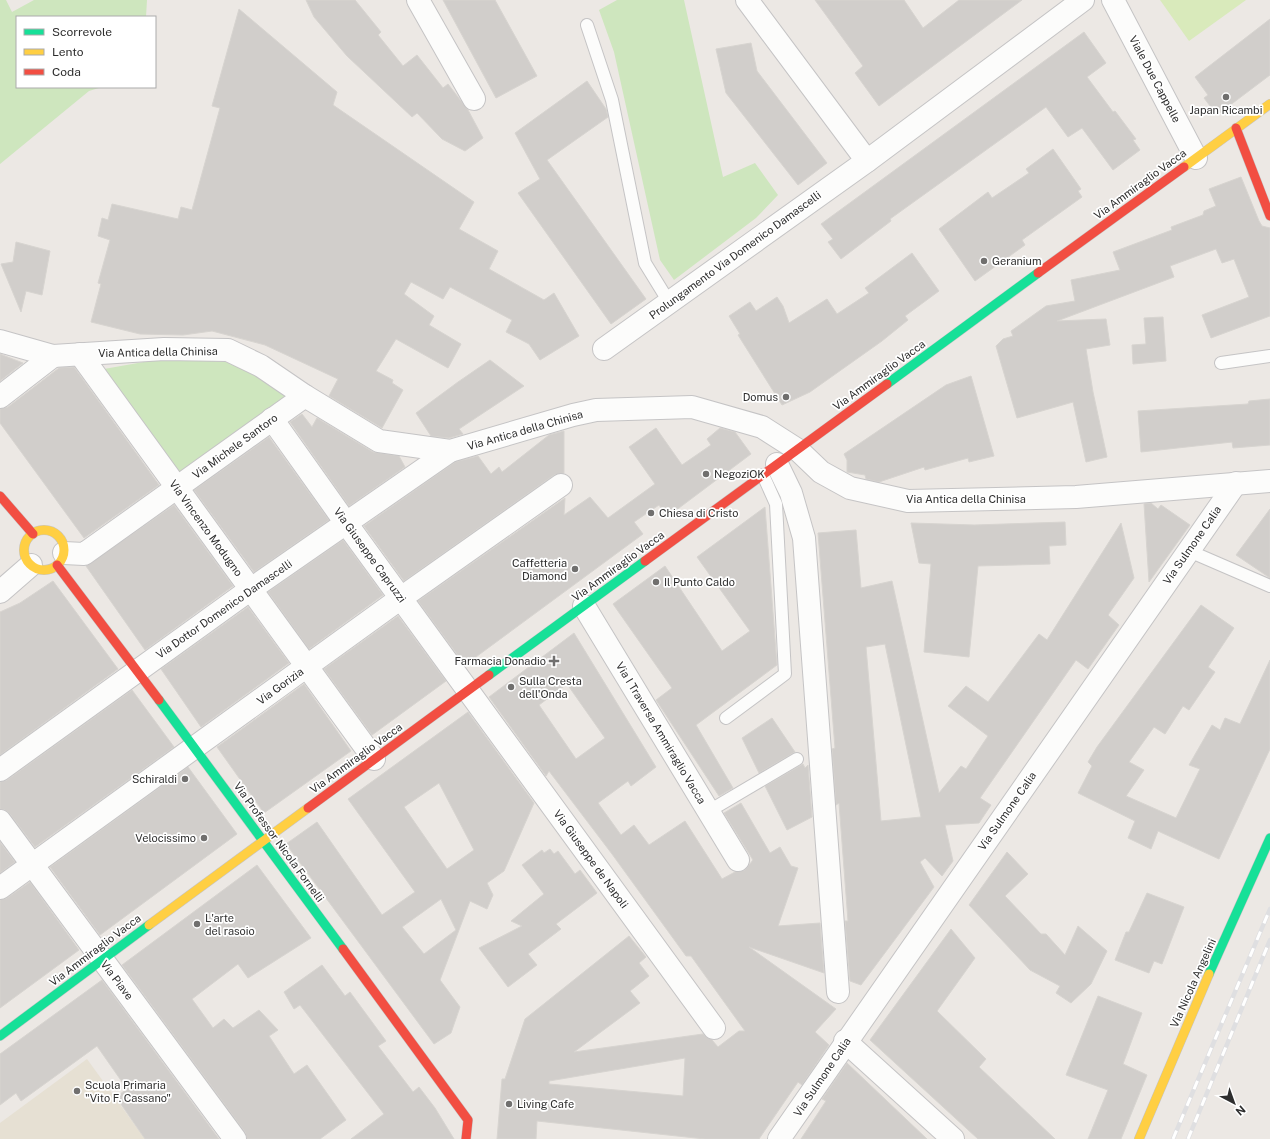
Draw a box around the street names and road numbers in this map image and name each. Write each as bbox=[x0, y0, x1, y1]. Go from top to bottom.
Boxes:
street label: Viale Due Cappelle bbox=[1127, 34, 1183, 124]
street label: Via Ammiraglio Vacca bbox=[1092, 147, 1188, 221]
street label: Prolungamento Via Domenico Damascelli bbox=[647, 189, 823, 321]
street label: Via Ammiraglio Vacca bbox=[831, 338, 927, 412]
street label: Via Antica della Chinisa bbox=[98, 345, 218, 359]
street label: Via Antica della Chinisa bbox=[466, 408, 584, 452]
street label: Via Michele Santoro bbox=[190, 411, 280, 481]
street label: Via Vincenzo Modugno bbox=[167, 478, 245, 578]
street label: Via Antica della Chinisa bbox=[906, 493, 1026, 505]
street label: Via Sulmone Calia bbox=[1161, 504, 1223, 586]
street label: Via Giuseppe Capruzzi bbox=[332, 505, 408, 605]
street label: Via Ammiraglio Vacca bbox=[570, 529, 666, 603]
street label: Via Dottor Domenico Damascelli bbox=[154, 557, 294, 661]
street label: Via I Traversa Ammiraglio Vacca bbox=[614, 660, 708, 806]
street label: Via Gorizia bbox=[255, 665, 305, 707]
street label: Via Ammiraglio Vacca bbox=[308, 721, 404, 795]
street label: Via Sulmone Calia bbox=[976, 770, 1038, 852]
street label: Via Professor Nicola Fornelli bbox=[232, 780, 326, 904]
street label: Via Giuseppe de Napoli bbox=[551, 808, 631, 910]
street label: Via Ammiraglio Vacca bbox=[47, 912, 143, 988]
street label: Via Nicola Angelini bbox=[1168, 937, 1218, 1029]
street label: Via Piave bbox=[98, 958, 136, 1002]
street label: Via Sulmone Calia bbox=[791, 1035, 853, 1119]

